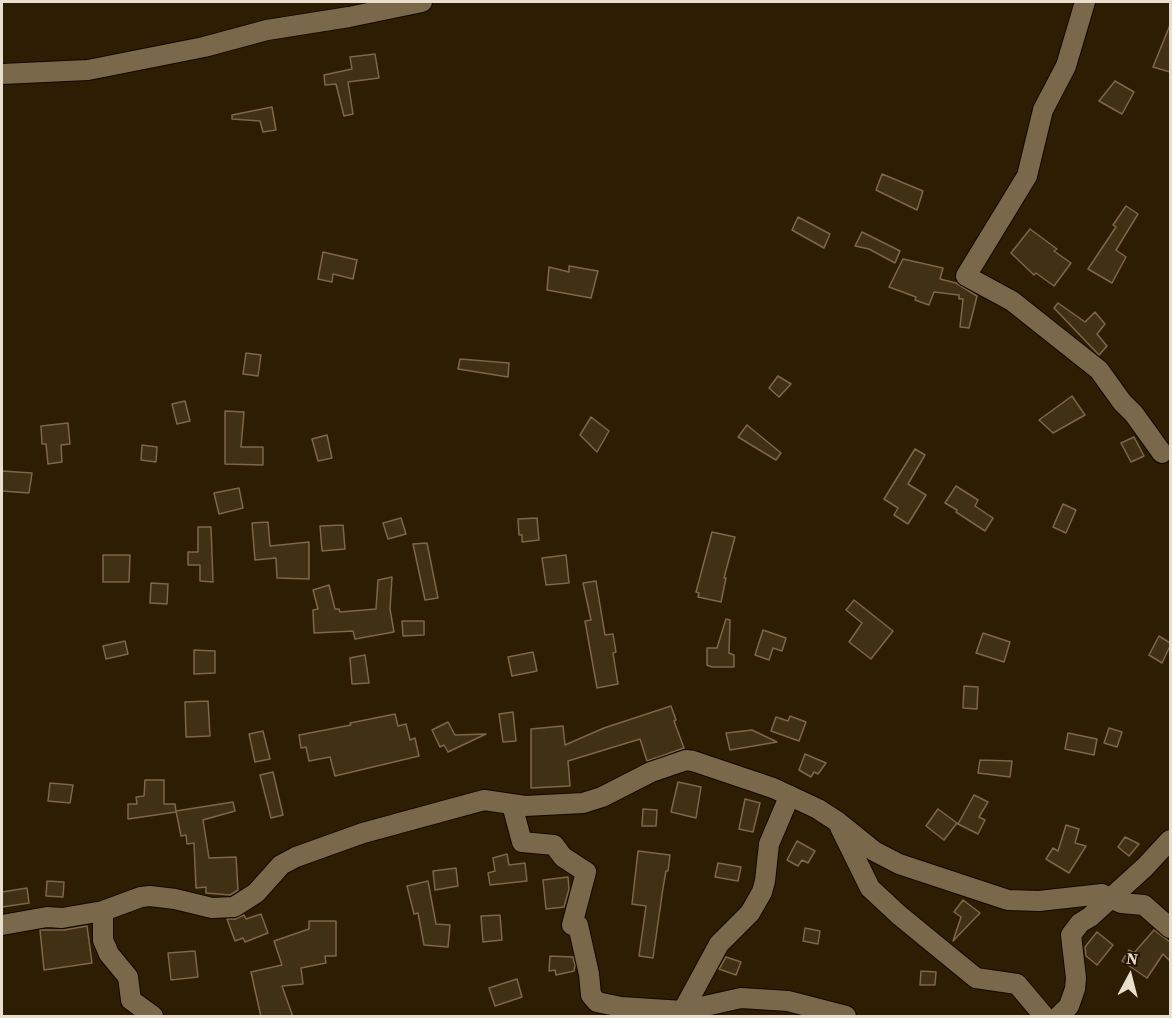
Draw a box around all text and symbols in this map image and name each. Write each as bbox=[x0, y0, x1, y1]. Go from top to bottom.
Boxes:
north arrow bbox=[1100, 946, 1160, 1006]
text: N bbox=[1125, 947, 1139, 970]

